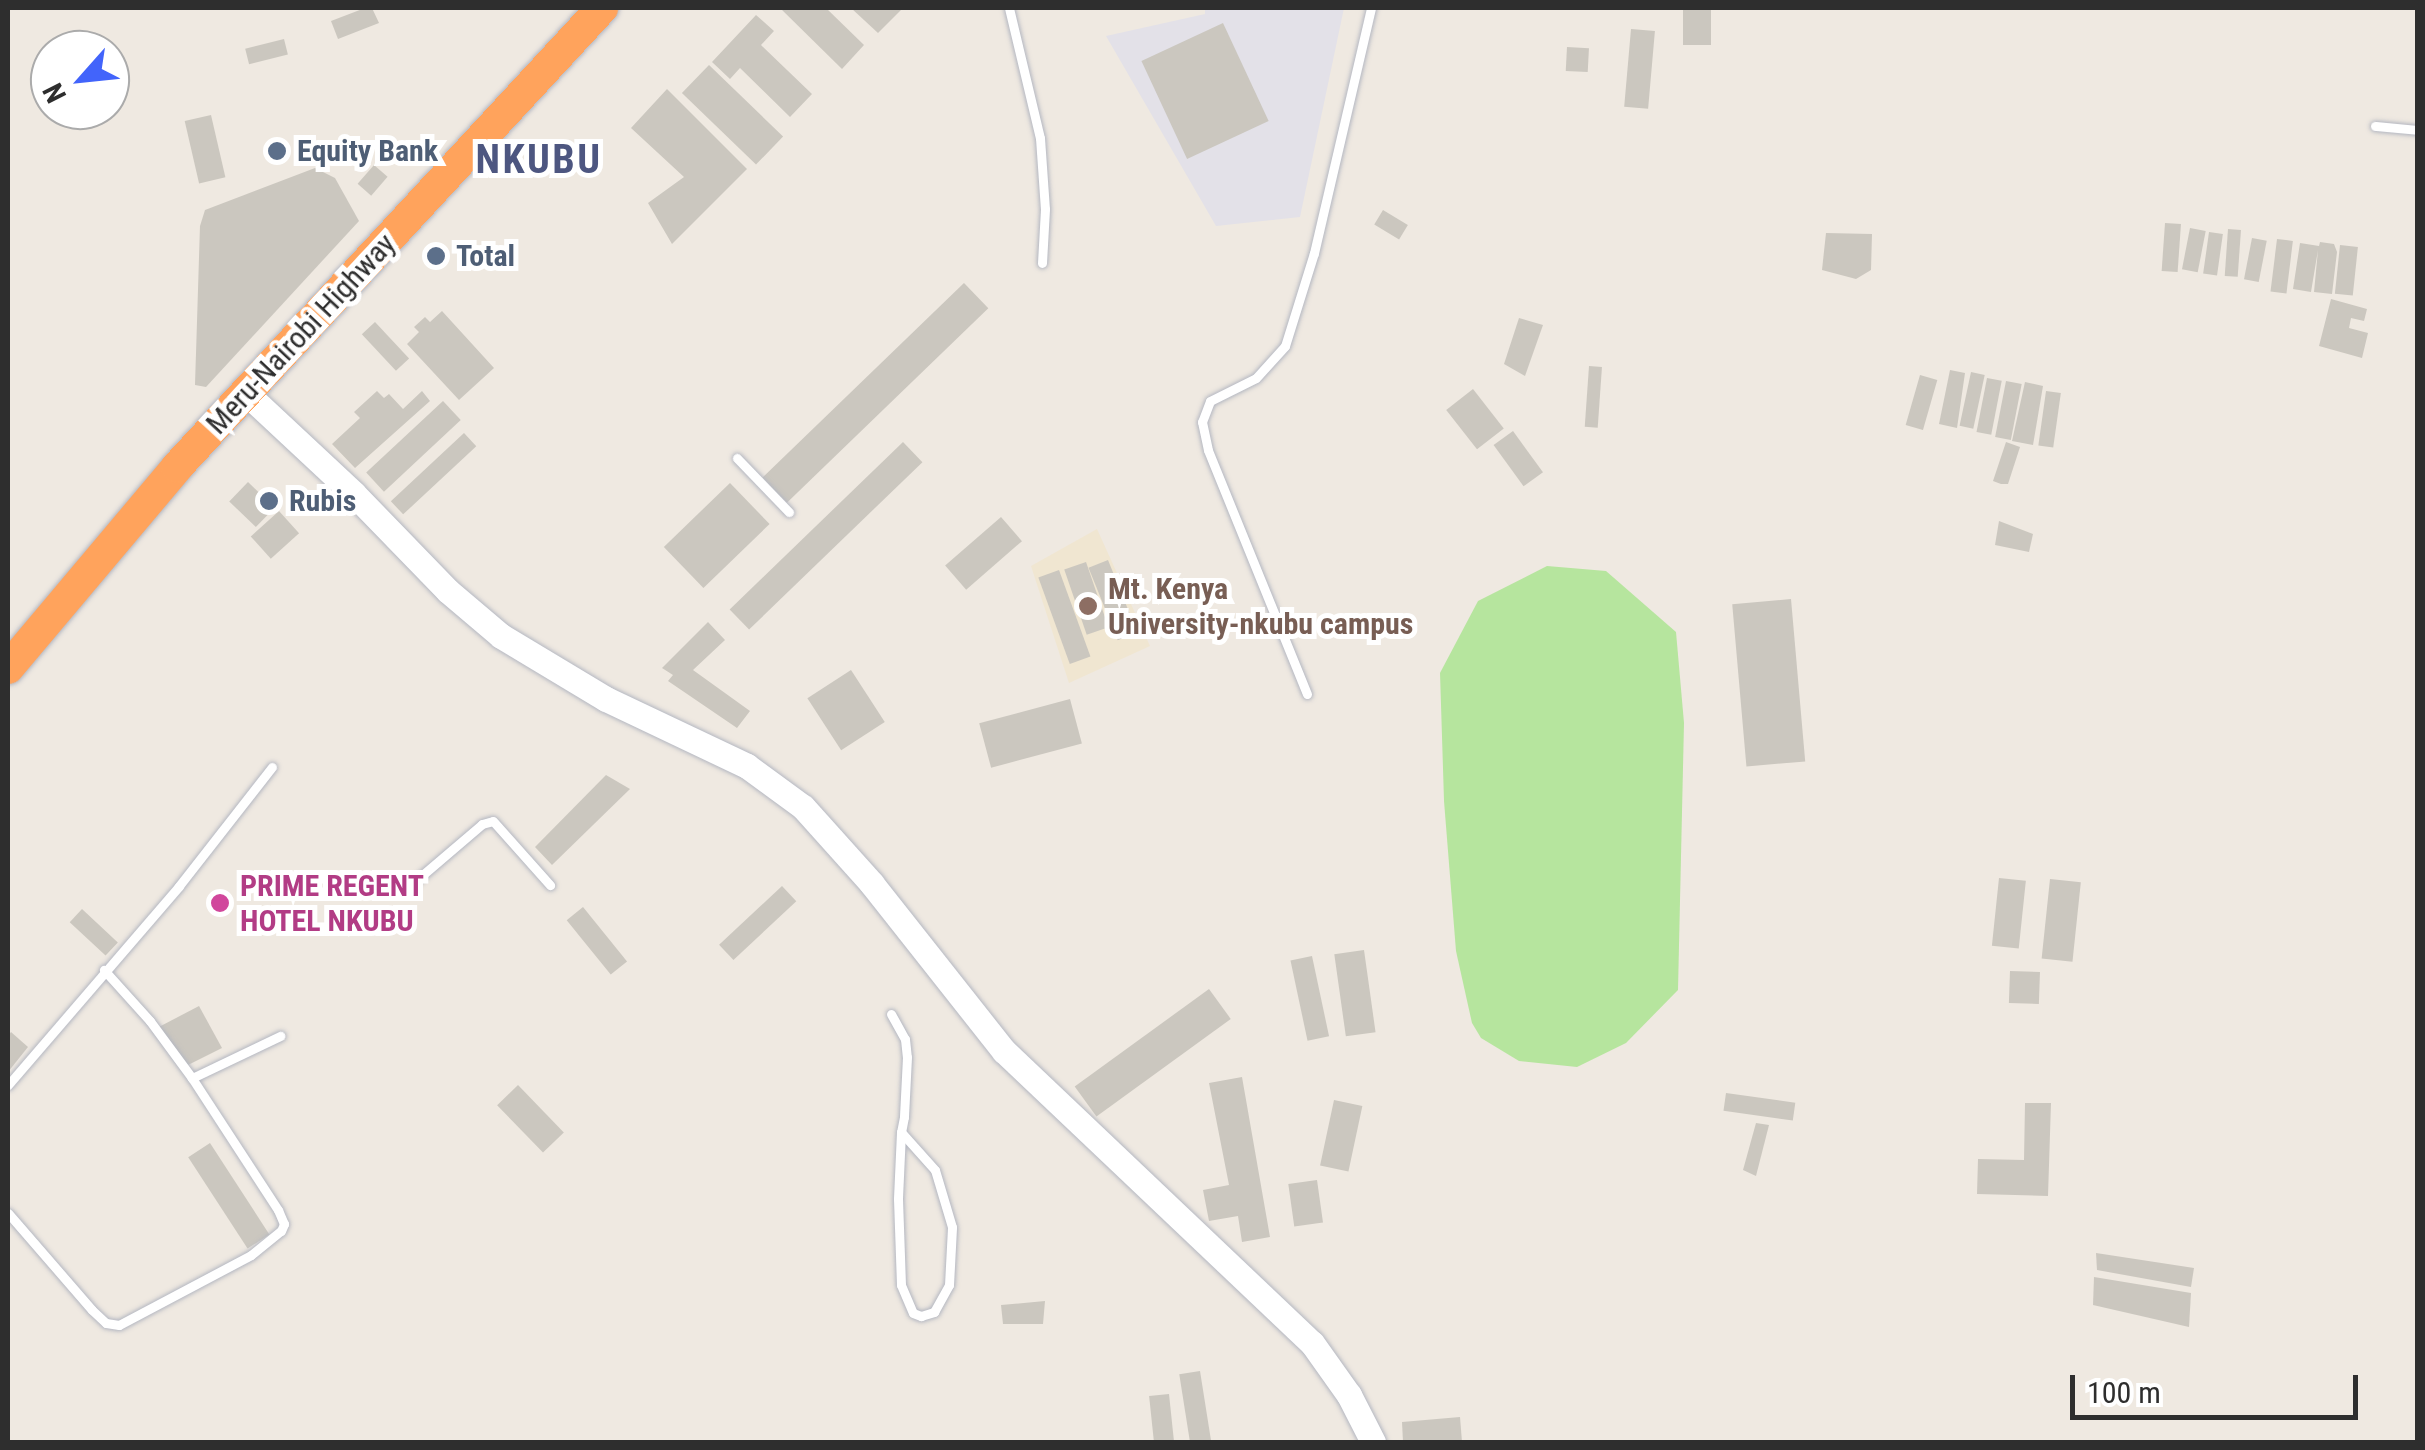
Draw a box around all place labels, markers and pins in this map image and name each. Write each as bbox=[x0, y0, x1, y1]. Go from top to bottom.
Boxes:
place label: Equity Bank bbox=[297, 133, 438, 169]
marker: Equity Bank bbox=[266, 140, 288, 162]
place label: Total bbox=[456, 238, 515, 274]
marker: Total bbox=[425, 245, 447, 267]
place label: Rubis bbox=[289, 483, 356, 519]
marker: Rubis bbox=[258, 490, 280, 512]
place label: Mt. Kenya University-nkubu campus bbox=[1108, 571, 1413, 642]
marker: Mt. Kenya University-nkubu campus bbox=[1077, 595, 1099, 617]
place label: PRIME REGENT HOTEL NKUBU bbox=[240, 868, 424, 938]
marker: PRIME REGENT HOTEL NKUBU bbox=[209, 892, 231, 914]

